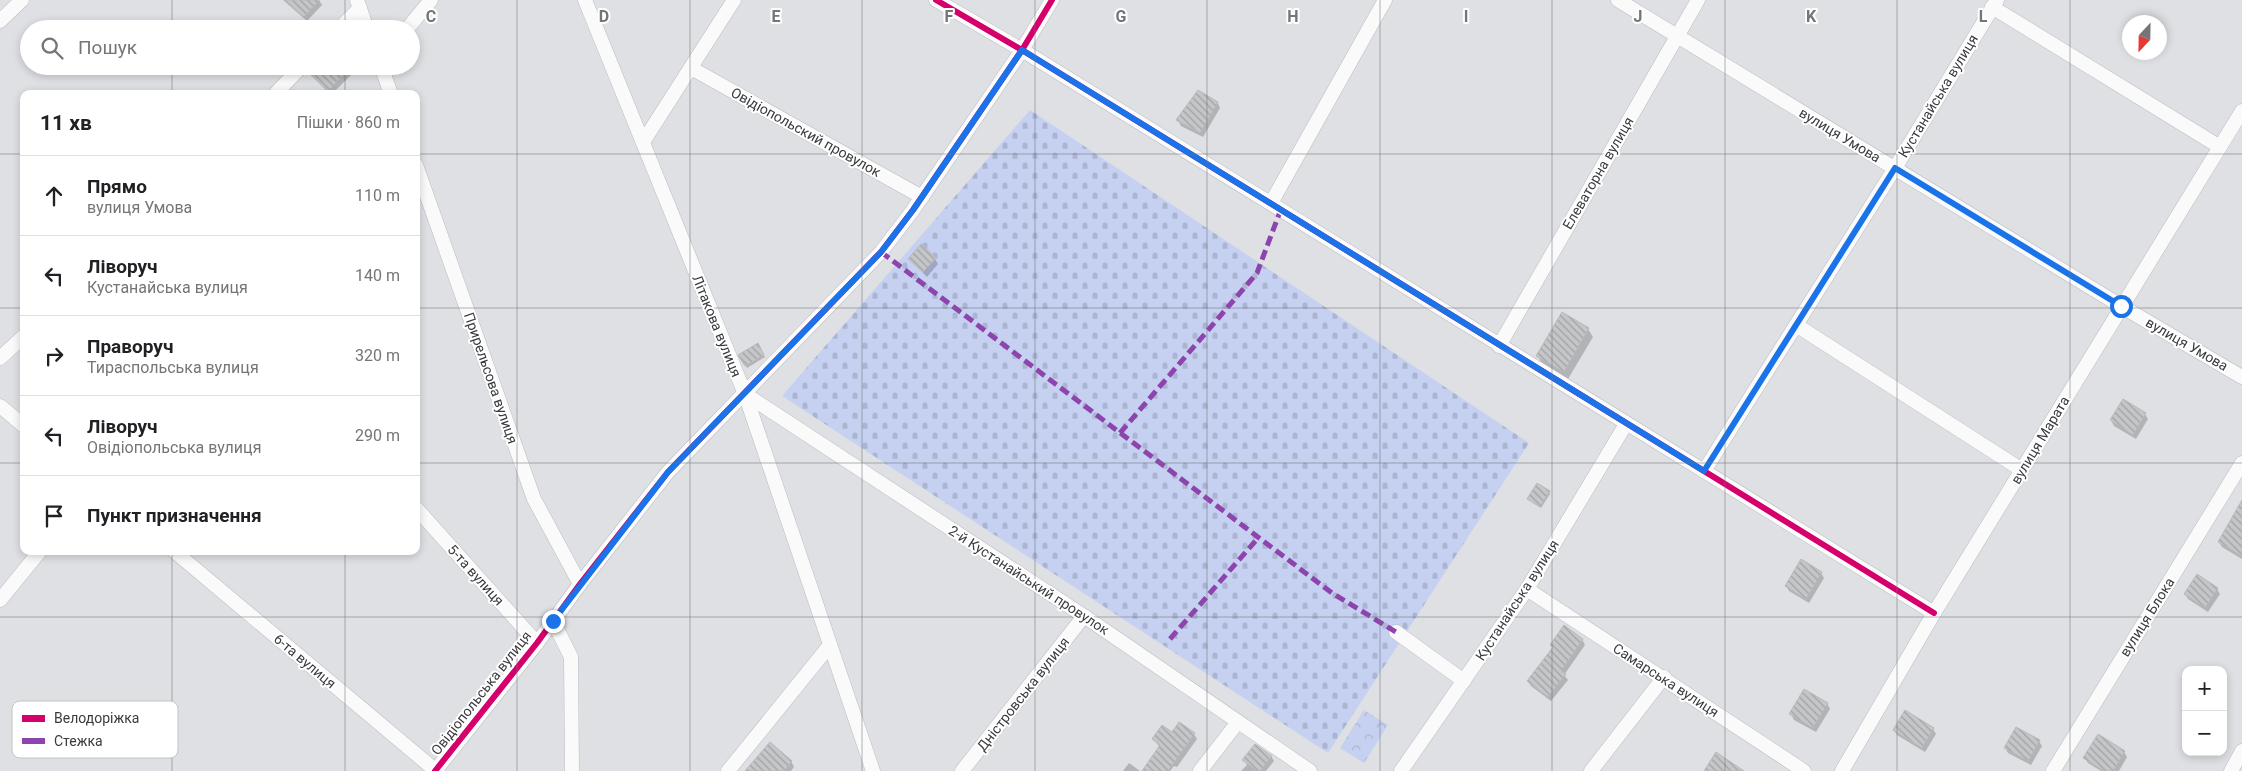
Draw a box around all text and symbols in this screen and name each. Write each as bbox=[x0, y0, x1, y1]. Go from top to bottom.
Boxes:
text: C bbox=[426, 7, 436, 26]
text: D bbox=[599, 7, 609, 26]
text: E bbox=[772, 7, 781, 26]
text: F bbox=[945, 7, 954, 26]
text: G bbox=[1116, 7, 1127, 26]
text: H bbox=[1287, 7, 1299, 26]
text: I bbox=[1464, 7, 1468, 26]
text: J bbox=[1634, 7, 1642, 26]
text: K bbox=[1806, 7, 1817, 26]
text: L bbox=[1979, 7, 1988, 26]
north arrow bbox=[2122, 15, 2167, 60]
search box bbox=[20, 20, 420, 75]
street label: Кустанайська вулиця bbox=[1895, 32, 1981, 160]
icon: search bbox=[38, 34, 66, 62]
text: Пошук bbox=[78, 36, 137, 59]
street label: Овідіопольский провулок bbox=[728, 84, 884, 180]
street label: вулиця Умова bbox=[1796, 104, 1884, 166]
text: 11 хв bbox=[40, 111, 92, 135]
text: Пішки · 860 m bbox=[297, 113, 400, 132]
street label: Елеваторна вулиця bbox=[1559, 114, 1637, 232]
text: Прямо bbox=[87, 175, 147, 198]
icon: ahead bbox=[40, 182, 68, 210]
text: 110 m bbox=[355, 186, 400, 205]
text: вулиця Умова bbox=[87, 198, 192, 217]
text: Ліворуч bbox=[87, 255, 158, 278]
icon: left bbox=[40, 262, 68, 290]
text: 140 m bbox=[355, 266, 400, 285]
street label: Літакова вулиця bbox=[689, 273, 745, 379]
text: Кустанайська вулиця bbox=[87, 278, 248, 297]
route start bbox=[2110, 295, 2133, 318]
street label: Прирельсова вулиця bbox=[461, 310, 521, 446]
street label: вулиця Умова bbox=[2143, 314, 2231, 374]
text: Праворуч bbox=[87, 335, 173, 358]
icon: right bbox=[40, 342, 68, 370]
text: 320 m bbox=[355, 346, 400, 365]
text: Тираспольська вулиця bbox=[87, 358, 259, 377]
street label: вулиця Марата bbox=[2008, 393, 2072, 487]
text: Ліворуч bbox=[87, 415, 158, 438]
icon: left bbox=[40, 422, 68, 450]
text: 290 m bbox=[355, 426, 400, 445]
text: Овідіопольська вулиця bbox=[87, 438, 261, 457]
icon: arrive bbox=[40, 502, 68, 530]
text: Пункт призначення bbox=[87, 504, 262, 527]
street label: 2-й Кустанайський провулок bbox=[946, 522, 1112, 638]
street label: Кустанайська вулиця bbox=[1472, 537, 1562, 663]
street label: 5-та вулиця bbox=[445, 541, 507, 609]
street label: вулиця Блока bbox=[2116, 575, 2178, 659]
route end bbox=[542, 610, 565, 633]
street label: Овідіопольська вулиця bbox=[428, 628, 534, 758]
street label: 6-та вулиця bbox=[271, 630, 339, 692]
street label: Дністровська вулиця bbox=[974, 634, 1072, 754]
street label: Самарська вулиця bbox=[1610, 640, 1722, 720]
map controls bbox=[2182, 666, 2227, 756]
button: + bbox=[2182, 666, 2227, 711]
legend bbox=[12, 701, 178, 758]
text: Велодоріжка bbox=[54, 710, 139, 726]
button: − bbox=[2182, 711, 2227, 756]
text: Стежка bbox=[54, 733, 103, 749]

